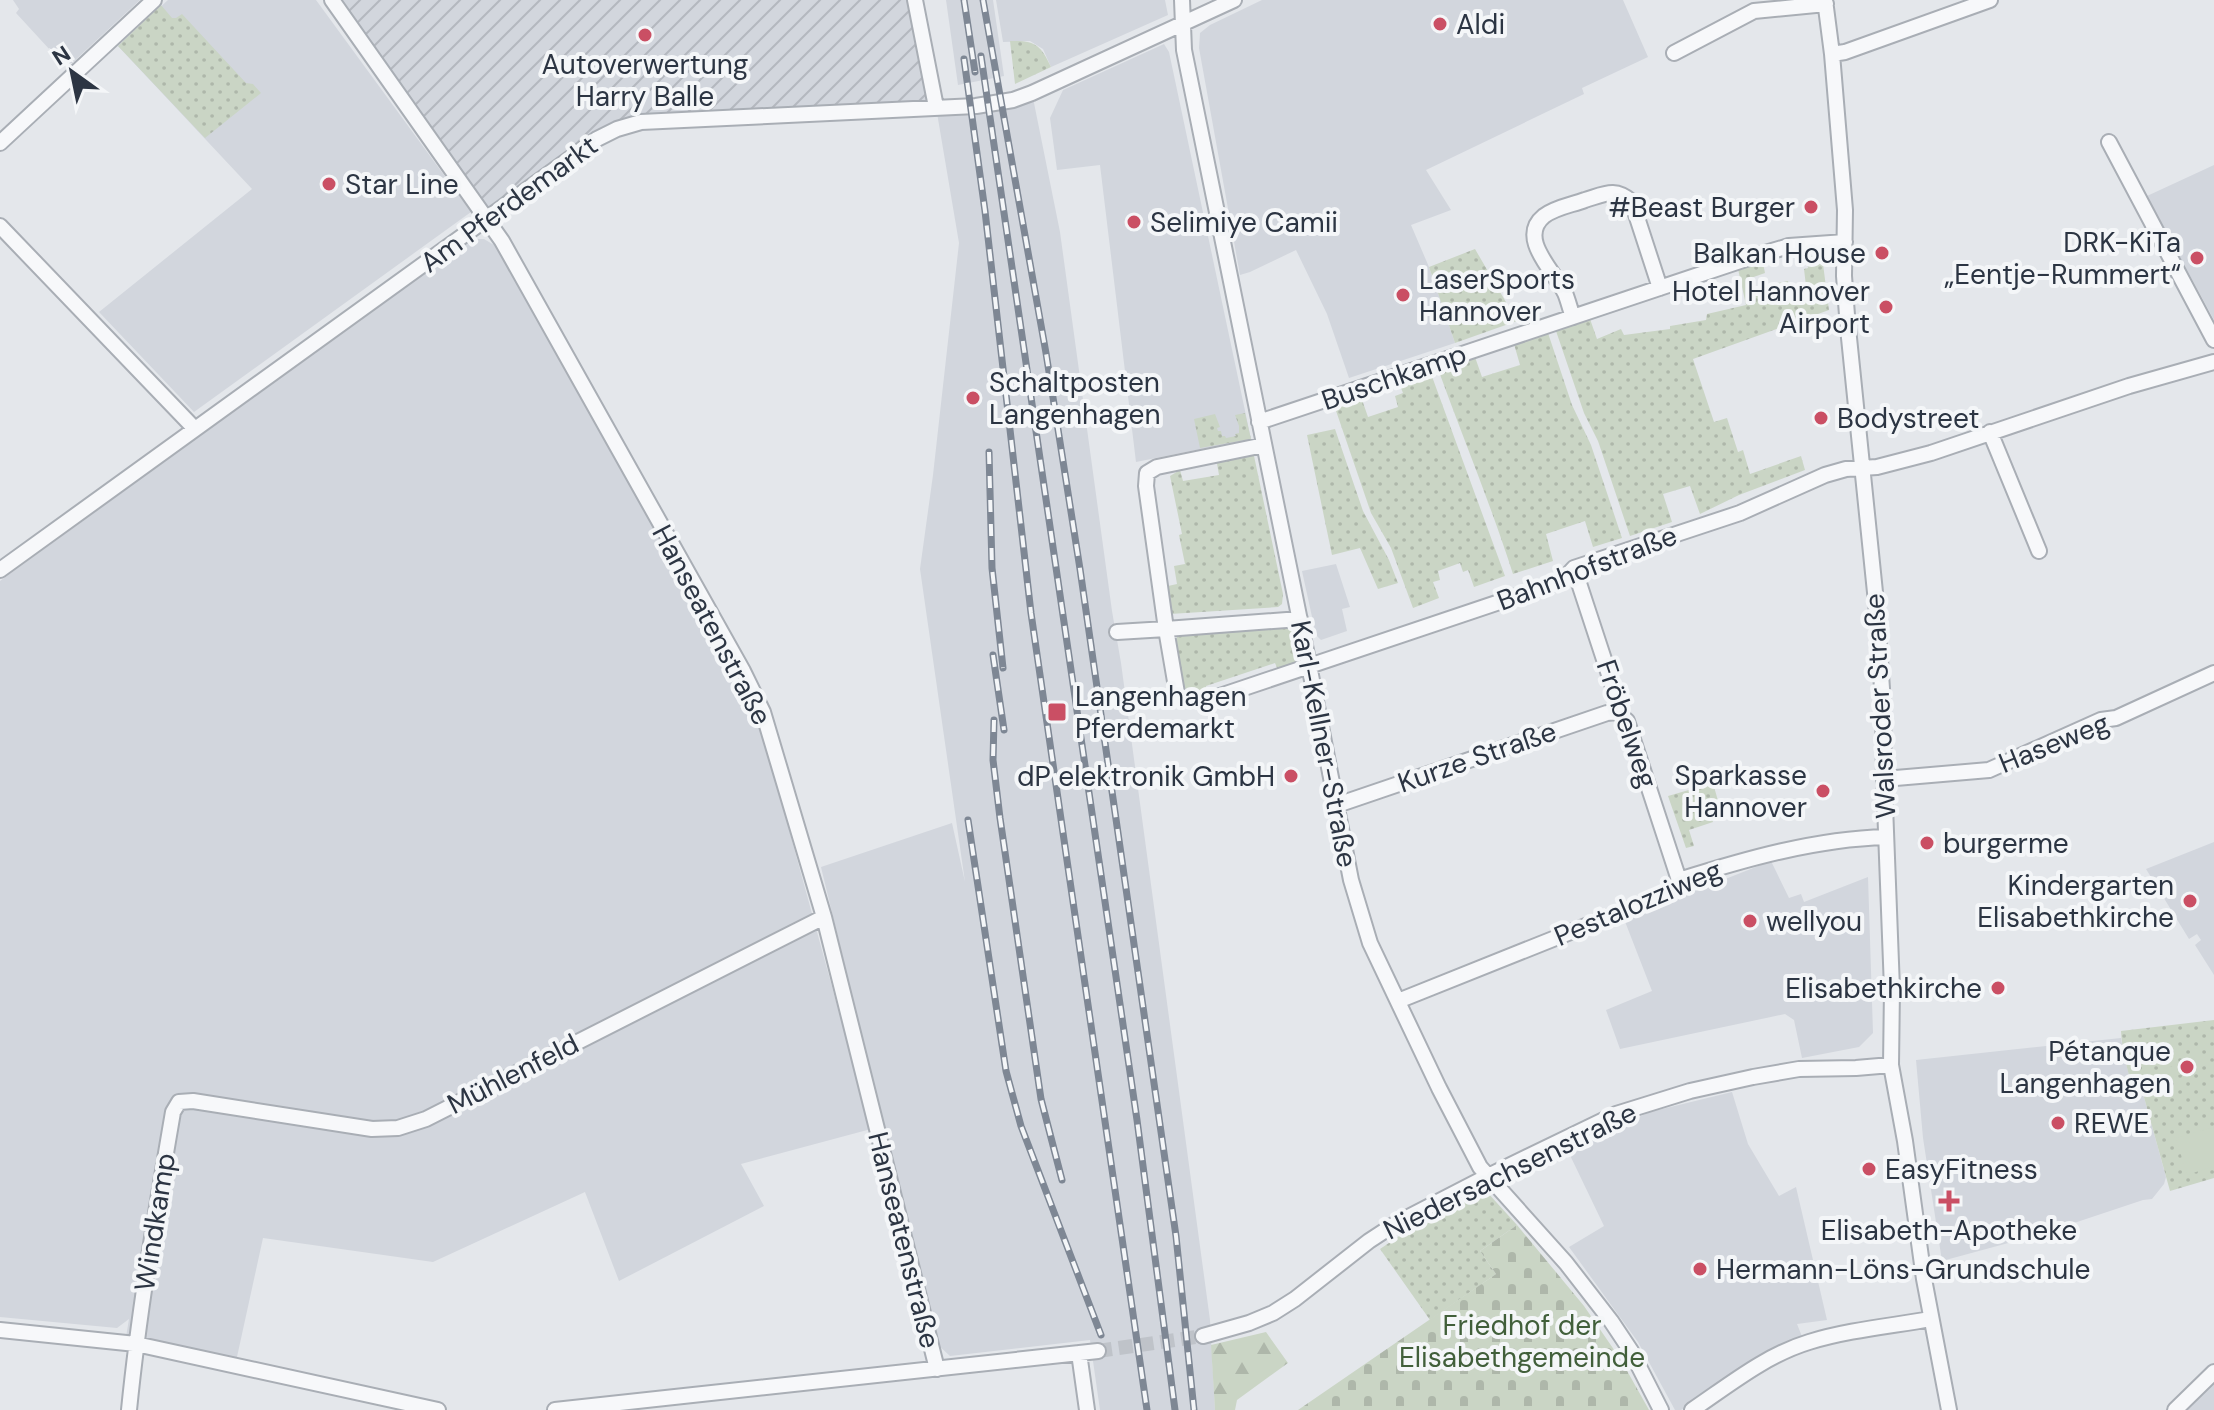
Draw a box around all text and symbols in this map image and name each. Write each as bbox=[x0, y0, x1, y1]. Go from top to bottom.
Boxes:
place label: Aldi bbox=[1456, 6, 1505, 43]
marker: Aldi bbox=[1431, 15, 1449, 33]
marker: Autoverwertung Harry Balle bbox=[636, 26, 654, 44]
north arrow bbox=[32, 32, 112, 112]
text: N bbox=[47, 39, 76, 72]
place label: Autoverwertung Harry Balle bbox=[542, 46, 748, 115]
street label: Am Pferdemarkt bbox=[413, 127, 605, 281]
place label: Star Line bbox=[345, 166, 459, 203]
marker: Star Line bbox=[320, 175, 338, 193]
place label: #Beast Burger bbox=[1608, 189, 1795, 226]
marker: #Beast Burger bbox=[1802, 198, 1820, 216]
place label: Selimiye Camii bbox=[1150, 204, 1338, 241]
marker: Selimiye Camii bbox=[1125, 213, 1143, 231]
place label: DRK-KiTa „Eentje-Rummert“ bbox=[1945, 224, 2181, 293]
place label: Balkan House bbox=[1693, 235, 1866, 272]
marker: Balkan House bbox=[1873, 244, 1891, 262]
marker: DRK-KiTa „Eentje-Rummert“ bbox=[2188, 249, 2206, 267]
place label: LaserSports Hannover bbox=[1419, 261, 1575, 330]
place label: Hotel Hannover Airport bbox=[1672, 273, 1870, 342]
marker: LaserSports Hannover bbox=[1394, 286, 1412, 304]
marker: Hotel Hannover Airport bbox=[1877, 298, 1895, 316]
street label: Buschkamp bbox=[1317, 335, 1471, 419]
place label: Schaltposten Langenhagen bbox=[989, 364, 1160, 433]
marker: Schaltposten Langenhagen bbox=[964, 389, 982, 407]
place label: Bodystreet bbox=[1837, 400, 1979, 437]
marker: Bodystreet bbox=[1812, 409, 1830, 427]
street label: Bahnhofstraße bbox=[1492, 517, 1682, 619]
street label: Hanseatenstraße bbox=[644, 518, 780, 732]
street label: Walsroder Straße bbox=[1856, 592, 1904, 820]
street label: Karl-Kellner-Straße bbox=[1282, 617, 1366, 871]
street label: Fröbelweg bbox=[1588, 655, 1666, 793]
place label: Langenhagen Pferdemarkt bbox=[1075, 678, 1246, 747]
marker: Langenhagen Pferdemarkt bbox=[1046, 701, 1068, 723]
street label: Haseweg bbox=[1993, 704, 2115, 782]
street label: Kurze Straße bbox=[1393, 713, 1561, 801]
place label: Sparkasse Hannover bbox=[1674, 757, 1807, 826]
place label: dP elektronik GmbH bbox=[1017, 758, 1275, 795]
marker: dP elektronik GmbH bbox=[1282, 767, 1300, 785]
marker: Sparkasse Hannover bbox=[1814, 782, 1832, 800]
place label: burgerme bbox=[1943, 825, 2069, 862]
marker: burgerme bbox=[1918, 834, 1936, 852]
street label: Pestalozziweg bbox=[1549, 851, 1727, 955]
place label: Kindergarten Elisabethkirche bbox=[1977, 867, 2174, 936]
marker: Kindergarten Elisabethkirche bbox=[2181, 892, 2199, 910]
place label: wellyou bbox=[1766, 903, 1862, 940]
marker: wellyou bbox=[1741, 912, 1759, 930]
place label: Elisabethkirche bbox=[1785, 970, 1982, 1007]
marker: Elisabethkirche bbox=[1989, 979, 2007, 997]
street label: Mühlenfeld bbox=[441, 1025, 585, 1123]
place label: Pétanque Langenhagen bbox=[2000, 1033, 2171, 1102]
marker: Pétanque Langenhagen bbox=[2178, 1058, 2196, 1076]
street label: Niedersachsenstraße bbox=[1377, 1094, 1643, 1248]
place label: REWE bbox=[2074, 1105, 2149, 1142]
marker: REWE bbox=[2049, 1114, 2067, 1132]
street label: Hanseatenstraße bbox=[859, 1128, 949, 1352]
street label: Windkamp bbox=[126, 1150, 184, 1294]
place label: EasyFitness bbox=[1885, 1151, 2038, 1188]
marker: EasyFitness bbox=[1860, 1160, 1878, 1178]
marker: Elisabeth-Apotheke bbox=[1940, 1192, 1958, 1210]
place label: Elisabeth-Apotheke bbox=[1821, 1212, 2077, 1249]
place label: Hermann-Löns-Grundschule bbox=[1716, 1251, 2090, 1288]
marker: Hermann-Löns-Grundschule bbox=[1691, 1260, 1709, 1278]
park label: Friedhof der Elisabethgemeinde bbox=[1399, 1307, 1645, 1376]

